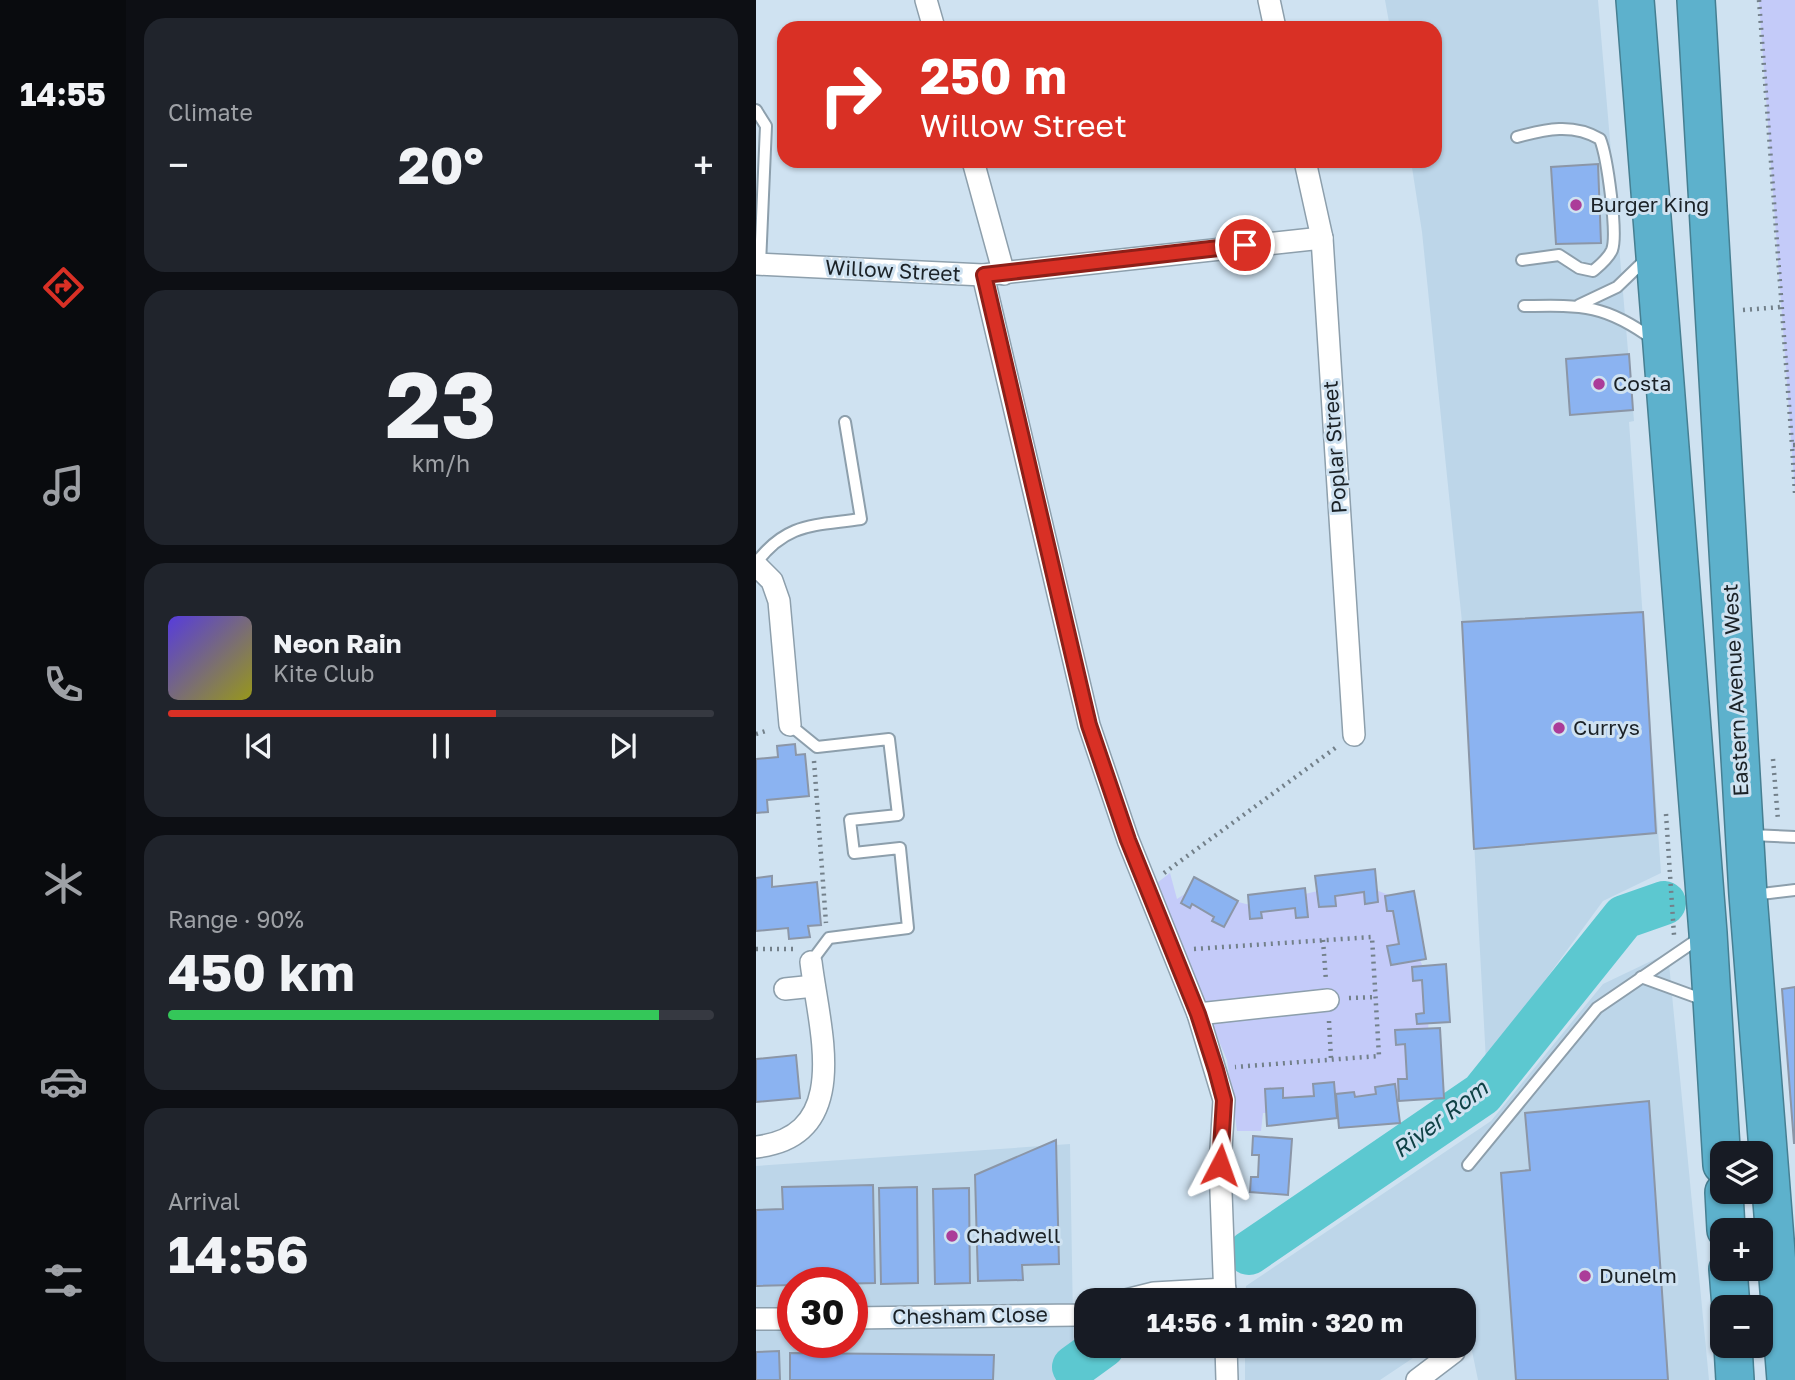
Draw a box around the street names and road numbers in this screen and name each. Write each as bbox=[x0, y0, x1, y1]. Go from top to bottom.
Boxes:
street label: Willow Street bbox=[825, 253, 962, 287]
street label: Poplar Street bbox=[1316, 380, 1352, 514]
street label: Eastern Avenue West bbox=[1716, 583, 1754, 797]
street label: Chesham Close bbox=[892, 1301, 1048, 1329]

